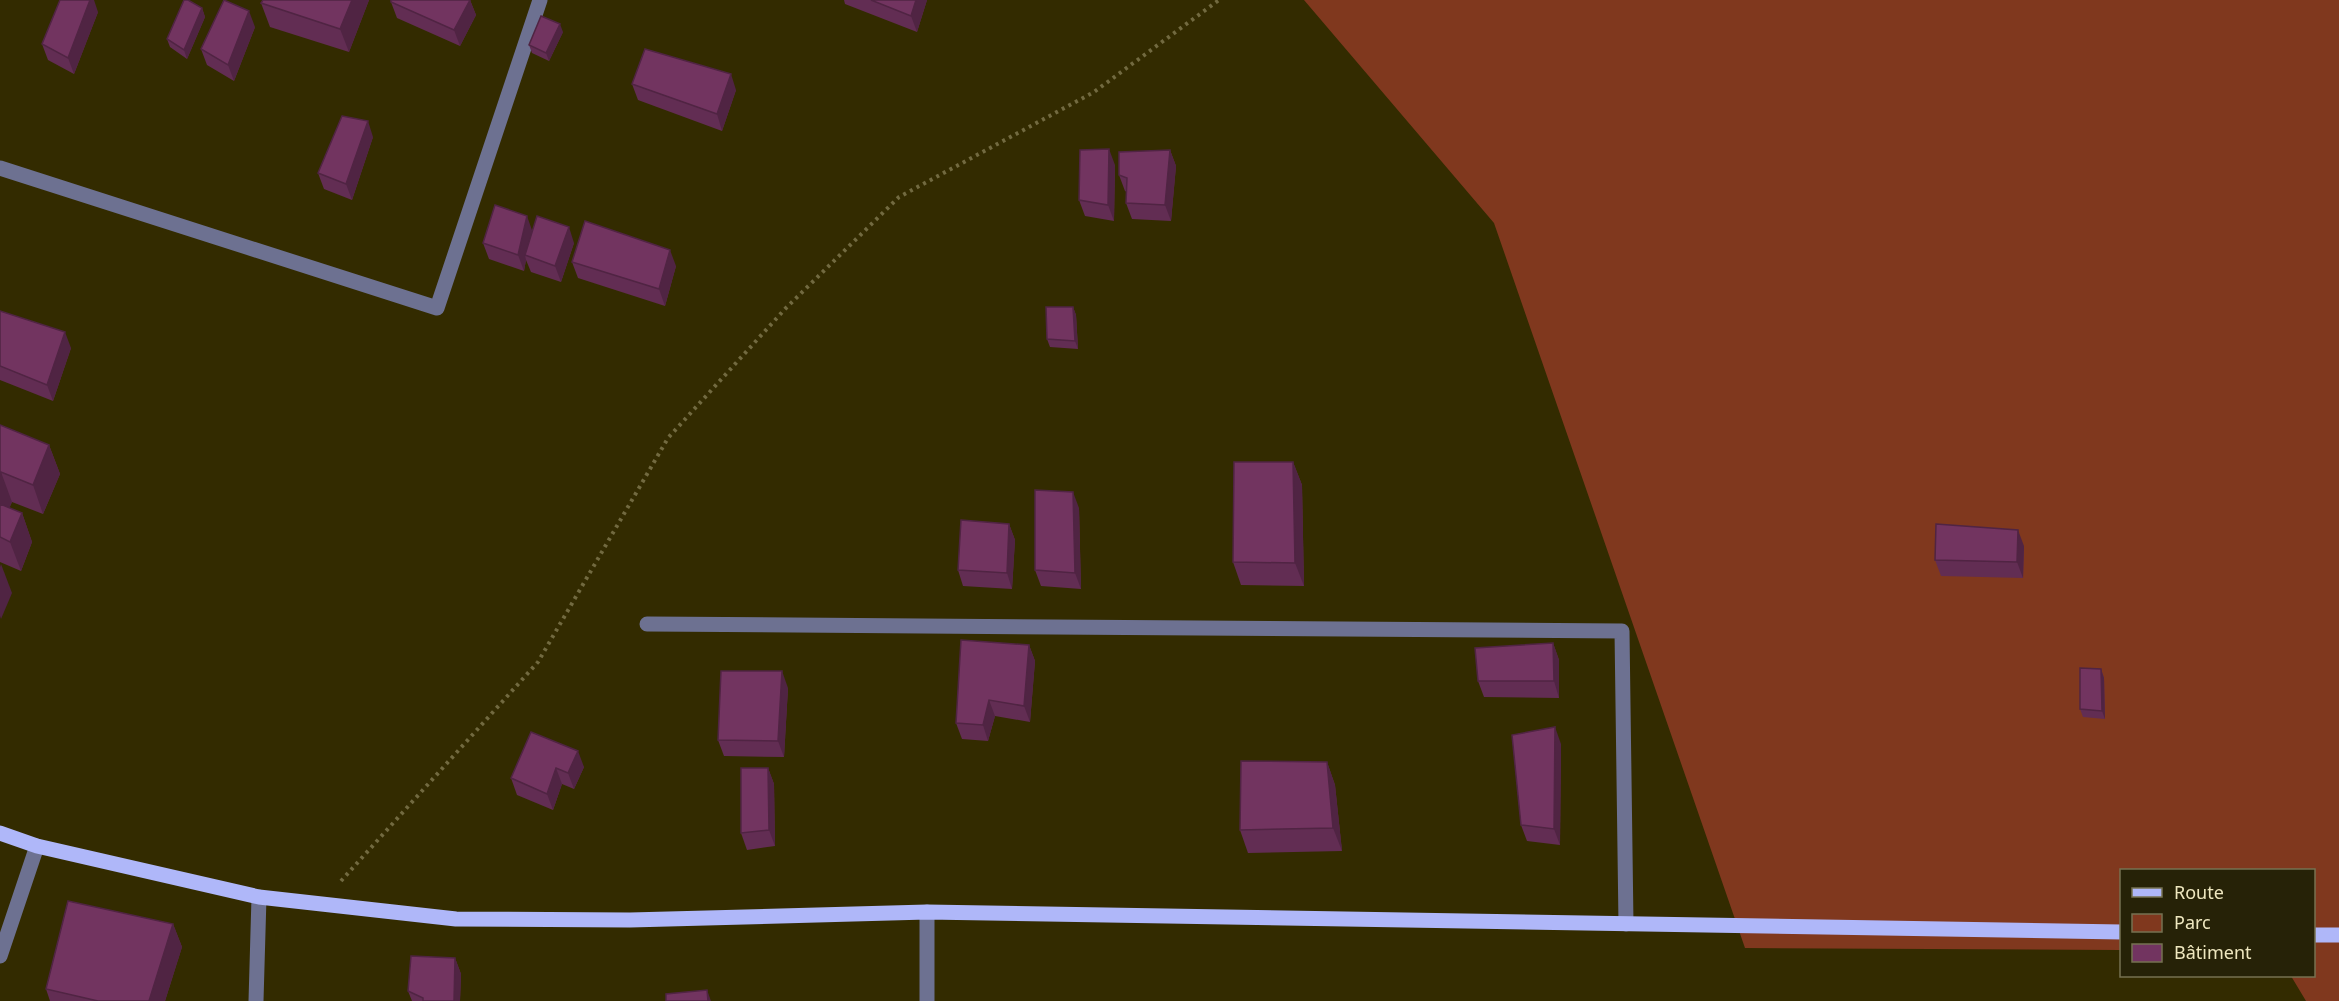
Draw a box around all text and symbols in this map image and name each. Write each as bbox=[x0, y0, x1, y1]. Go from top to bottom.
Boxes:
legend bbox=[2120, 869, 2315, 977]
text: Route bbox=[2174, 880, 2224, 904]
text: Parc bbox=[2174, 910, 2211, 934]
text: Bâtiment bbox=[2174, 940, 2252, 964]

